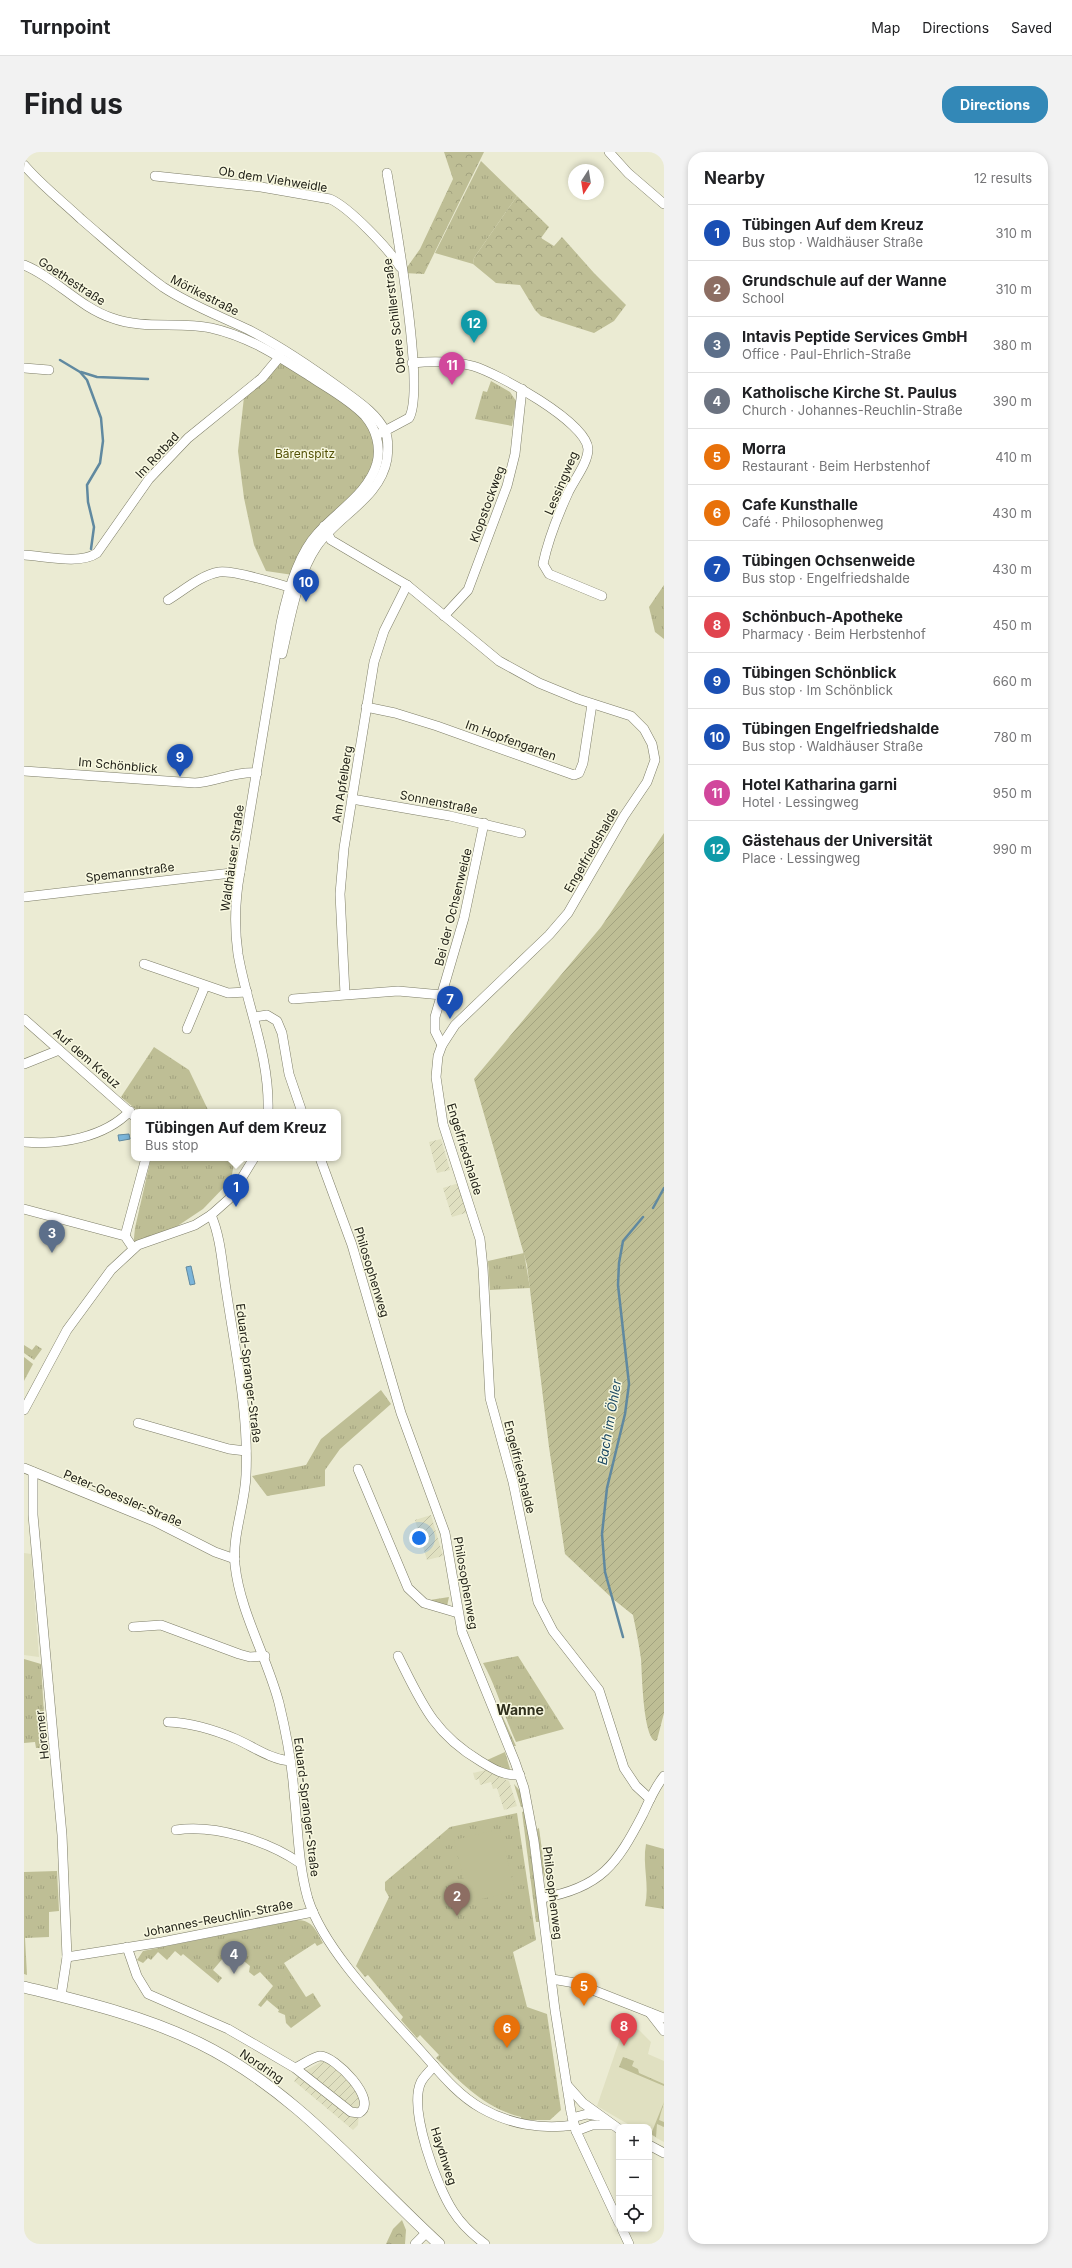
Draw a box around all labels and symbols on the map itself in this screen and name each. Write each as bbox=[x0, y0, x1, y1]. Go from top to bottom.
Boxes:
street label: Ob dem Viehweidle bbox=[217, 163, 329, 195]
north arrow bbox=[568, 164, 604, 200]
street label: Goethestraße bbox=[36, 254, 108, 308]
street label: Obere Schillerstraße bbox=[379, 258, 409, 374]
street label: Mörikestraße bbox=[168, 271, 242, 319]
pin: 12 bbox=[461, 310, 487, 343]
pin: 11 bbox=[439, 352, 465, 385]
street label: Im Rotbad bbox=[132, 429, 182, 481]
park label: Bärenspitz bbox=[275, 446, 335, 461]
street label: Lessingweg bbox=[541, 449, 581, 517]
street label: Klopstockweg bbox=[466, 464, 508, 544]
pin: 10 bbox=[293, 569, 319, 602]
street label: Im Hopfengarten bbox=[464, 717, 558, 763]
pin: 9 bbox=[167, 744, 193, 777]
street label: Am Apfelberg bbox=[329, 744, 355, 824]
street label: Im Schönblick bbox=[78, 754, 159, 776]
street label: Sonnenstraße bbox=[399, 787, 479, 817]
street label: Waldhäuser Straße bbox=[217, 804, 247, 912]
street label: Engelfriedshalde bbox=[561, 805, 621, 895]
street label: Bei der Ochsenweide bbox=[431, 847, 475, 967]
street label: Spemannstraße bbox=[85, 859, 175, 885]
pin: 7 bbox=[437, 986, 463, 1019]
street label: Auf dem Kreuz bbox=[50, 1025, 124, 1091]
street label: Engelfriedshalde bbox=[444, 1101, 486, 1197]
pin: 1 bbox=[223, 1174, 249, 1207]
pin: 3 bbox=[39, 1220, 65, 1253]
street label: Philosophenweg bbox=[351, 1225, 393, 1319]
street label: Eduard-Spranger-Straße bbox=[233, 1303, 265, 1443]
water label: Bach im Öhler bbox=[594, 1377, 625, 1466]
street label: Engelfriedshalde bbox=[501, 1419, 539, 1515]
street label: Peter-Goessler-Straße bbox=[61, 1466, 185, 1530]
your location bbox=[409, 1528, 429, 1548]
street label: Philosophenweg bbox=[450, 1536, 482, 1630]
district label: Wanne bbox=[496, 1701, 544, 1718]
street label: Horemer bbox=[32, 1709, 52, 1760]
street label: Eduard-Spranger-Straße bbox=[291, 1737, 323, 1877]
street label: Philosophenweg bbox=[540, 1846, 566, 1940]
pin: 2 bbox=[444, 1883, 470, 1916]
street label: Johannes-Reuchlin-Straße bbox=[142, 1896, 294, 1940]
pin: 4 bbox=[221, 1941, 247, 1974]
pin: 5 bbox=[571, 1973, 597, 2006]
pin: 8 bbox=[611, 2013, 637, 2046]
pin: 6 bbox=[494, 2015, 520, 2048]
street label: Nordring bbox=[237, 2046, 287, 2086]
street label: Haydnweg bbox=[428, 2125, 460, 2187]

